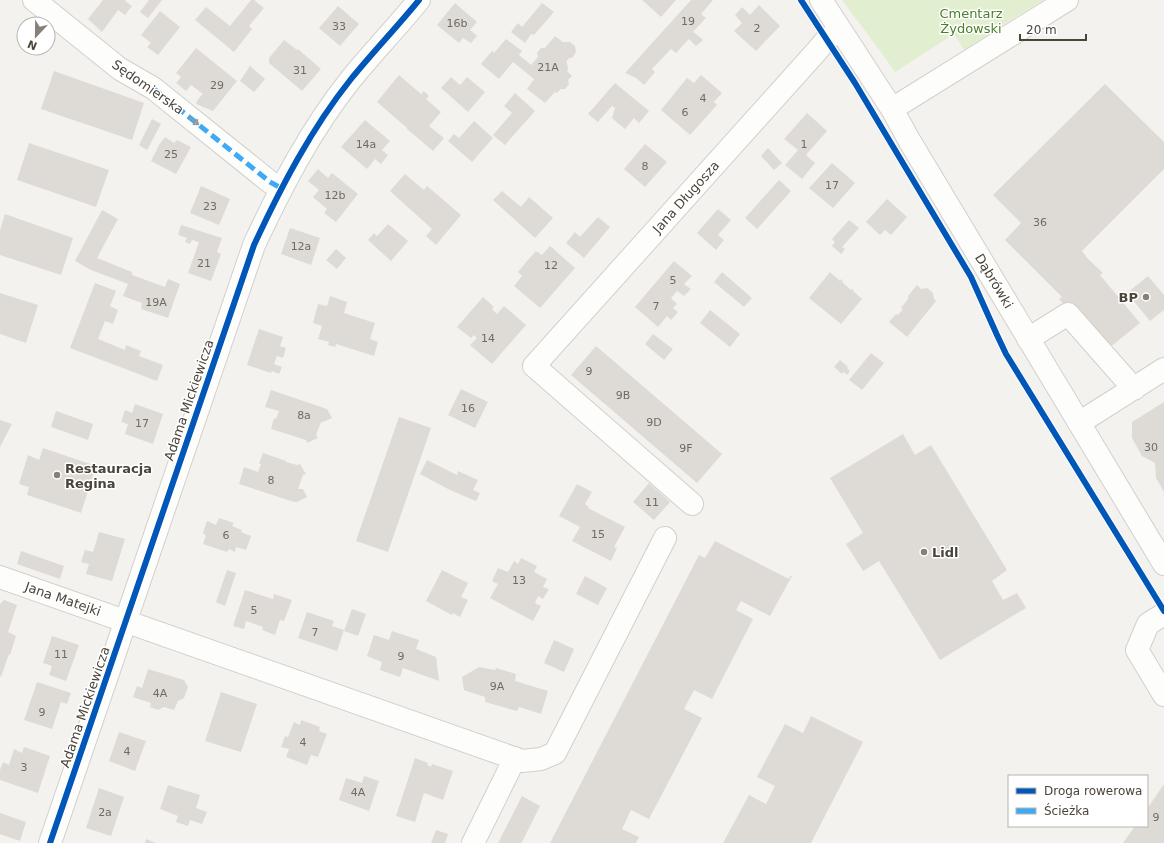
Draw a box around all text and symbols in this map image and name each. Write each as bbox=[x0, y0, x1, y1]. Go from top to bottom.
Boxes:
park label: Cmentarz Żydowski bbox=[939, 6, 1003, 36]
house number: 19 bbox=[681, 15, 695, 28]
north arrow bbox=[16, 16, 56, 56]
scale bar bbox=[1020, 16, 1086, 42]
house number: 16b bbox=[447, 17, 468, 30]
house number: 33 bbox=[332, 20, 346, 33]
house number: 2 bbox=[754, 22, 761, 35]
text: 20 m bbox=[1026, 23, 1057, 37]
text: N bbox=[26, 37, 39, 53]
street label: Sędomierska bbox=[109, 57, 187, 117]
house number: 21A bbox=[537, 61, 559, 74]
house number: 31 bbox=[293, 64, 307, 77]
house number: 29 bbox=[210, 79, 224, 92]
house number: 4 bbox=[700, 92, 707, 105]
house number: 6 bbox=[682, 106, 689, 119]
one-way arrow bbox=[189, 117, 200, 125]
house number: 14a bbox=[356, 138, 376, 151]
house number: 1 bbox=[801, 138, 808, 151]
house number: 25 bbox=[164, 148, 178, 161]
street label: Jana Długosza bbox=[649, 158, 722, 237]
house number: 8 bbox=[642, 160, 649, 173]
house number: 17 bbox=[825, 179, 839, 192]
house number: 12b bbox=[325, 189, 346, 202]
house number: 23 bbox=[203, 200, 217, 213]
house number: 36 bbox=[1033, 216, 1047, 229]
house number: 12a bbox=[291, 240, 311, 253]
street label: Dąbrówki bbox=[972, 251, 1016, 311]
house number: 21 bbox=[197, 257, 211, 270]
house number: 12 bbox=[544, 259, 558, 272]
house number: 5 bbox=[670, 274, 677, 287]
place label: BP bbox=[1119, 290, 1138, 305]
marker: BP bbox=[1141, 292, 1151, 302]
house number: 19A bbox=[145, 296, 167, 309]
house number: 7 bbox=[653, 300, 660, 313]
house number: 14 bbox=[481, 332, 495, 345]
street label: Adama Mickiewicza bbox=[161, 338, 217, 462]
house number: 9 bbox=[586, 365, 593, 378]
house number: 9B bbox=[616, 389, 630, 402]
house number: 16 bbox=[461, 402, 475, 415]
house number: 8a bbox=[297, 409, 311, 422]
house number: 9D bbox=[646, 416, 662, 429]
house number: 17 bbox=[135, 417, 149, 430]
house number: 30 bbox=[1144, 441, 1158, 454]
house number: 9F bbox=[679, 442, 693, 455]
place label: Restauracja Regina bbox=[65, 461, 152, 491]
marker: Restauracja Regina bbox=[52, 470, 62, 480]
house number: 8 bbox=[268, 474, 275, 487]
house number: 11 bbox=[645, 496, 659, 509]
house number: 15 bbox=[591, 528, 605, 541]
house number: 6 bbox=[223, 529, 230, 542]
place label: Lidl bbox=[932, 545, 959, 560]
marker: Lidl bbox=[919, 547, 929, 557]
house number: 13 bbox=[512, 574, 526, 587]
street label: Jana Matejki bbox=[22, 579, 103, 619]
house number: 5 bbox=[251, 604, 258, 617]
house number: 7 bbox=[312, 626, 319, 639]
street label: Adama Mickiewicza bbox=[57, 645, 113, 769]
house number: 11 bbox=[54, 648, 68, 661]
house number: 9 bbox=[398, 650, 405, 663]
house number: 9A bbox=[490, 680, 505, 693]
house number: 4A bbox=[153, 687, 168, 700]
house number: 9 bbox=[39, 706, 46, 719]
house number: 4 bbox=[300, 736, 307, 749]
house number: 4 bbox=[124, 745, 131, 758]
house number: 3 bbox=[21, 761, 28, 774]
legend bbox=[1008, 775, 1148, 827]
text: Droga rowerowa bbox=[1044, 784, 1142, 798]
house number: 4A bbox=[351, 786, 366, 799]
text: Ścieżka bbox=[1044, 803, 1089, 818]
house number: 2a bbox=[98, 806, 112, 819]
house number: 9 bbox=[1153, 811, 1160, 824]

